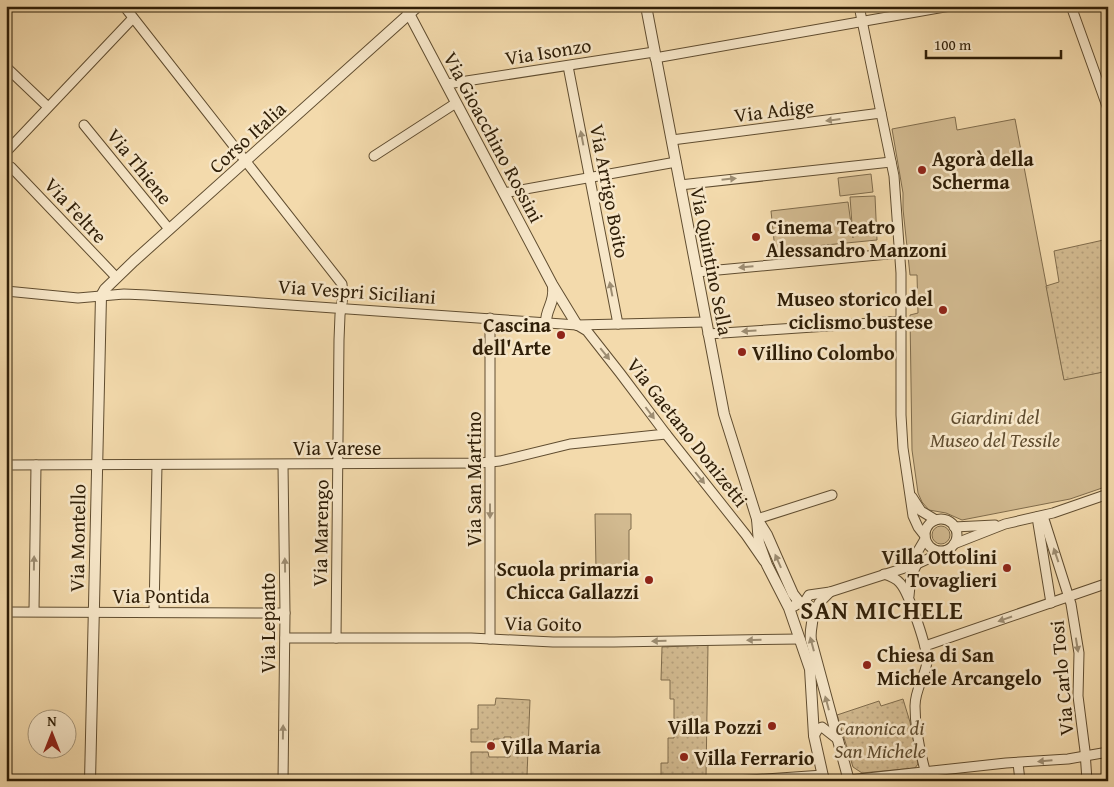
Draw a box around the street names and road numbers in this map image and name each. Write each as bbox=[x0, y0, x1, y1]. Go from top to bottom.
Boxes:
street label: Via Isonzo bbox=[503, 30, 593, 72]
street label: Via Gioacchino Rossini bbox=[437, 46, 552, 228]
street label: Via Adige bbox=[732, 91, 816, 129]
street label: Corso Italia bbox=[202, 94, 292, 180]
street label: Via Thiene bbox=[100, 122, 180, 210]
street label: Via Arrigo Boito bbox=[583, 122, 637, 260]
street label: Via Feltre bbox=[38, 171, 114, 249]
street label: Via Quintino Sella bbox=[683, 184, 741, 338]
street label: Via Vespri Siciliani bbox=[277, 271, 437, 311]
street label: Via Gaetano Donizetti bbox=[620, 351, 756, 513]
street label: Via San Martino bbox=[459, 411, 488, 547]
street label: Via Varese bbox=[293, 433, 381, 462]
street label: Via Marengo bbox=[305, 479, 335, 587]
street label: Via Montello bbox=[62, 484, 92, 592]
street label: Via Lepanto bbox=[253, 573, 282, 673]
street label: Via Pontida bbox=[112, 581, 210, 610]
street label: Via Goito bbox=[504, 608, 582, 638]
street label: Via Carlo Tosi bbox=[1041, 619, 1080, 737]

